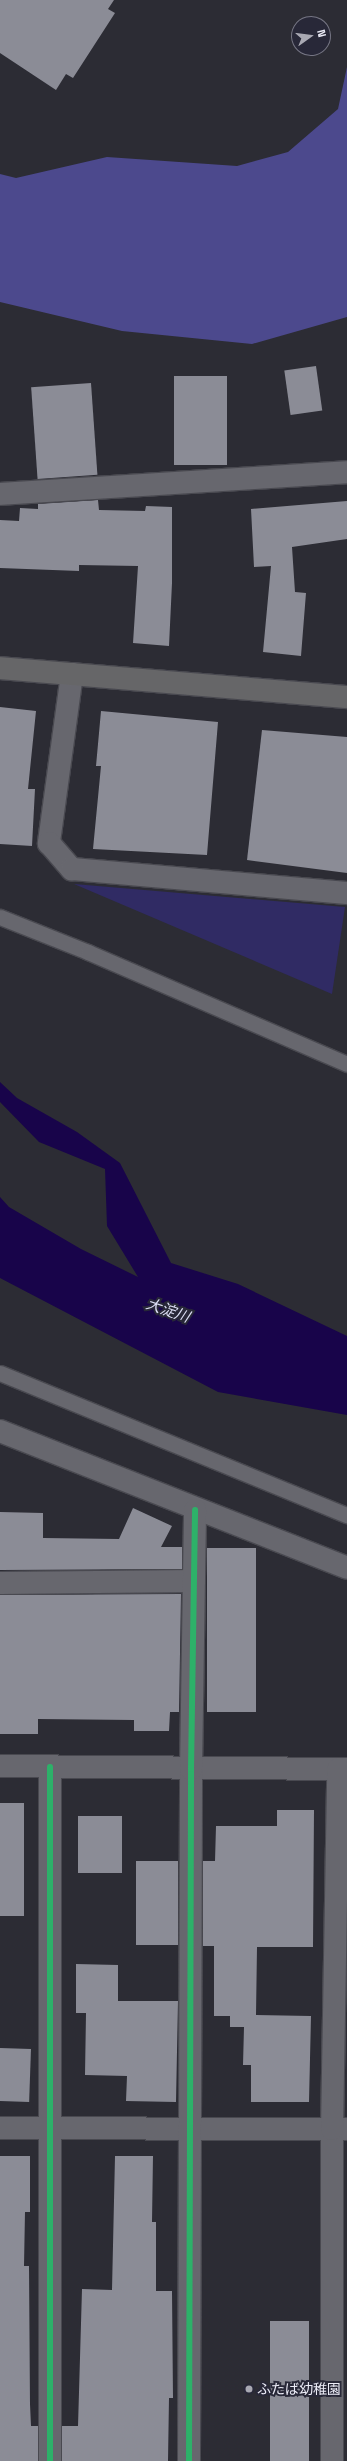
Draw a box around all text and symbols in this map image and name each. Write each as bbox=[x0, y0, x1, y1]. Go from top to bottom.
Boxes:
north arrow bbox=[291, 16, 331, 56]
text: N bbox=[314, 28, 329, 39]
water label: 大淀川 bbox=[144, 1294, 192, 1326]
place label: ふたば幼稚園 bbox=[257, 2381, 341, 2397]
marker: ふたば幼稚園 bbox=[244, 2384, 254, 2394]

